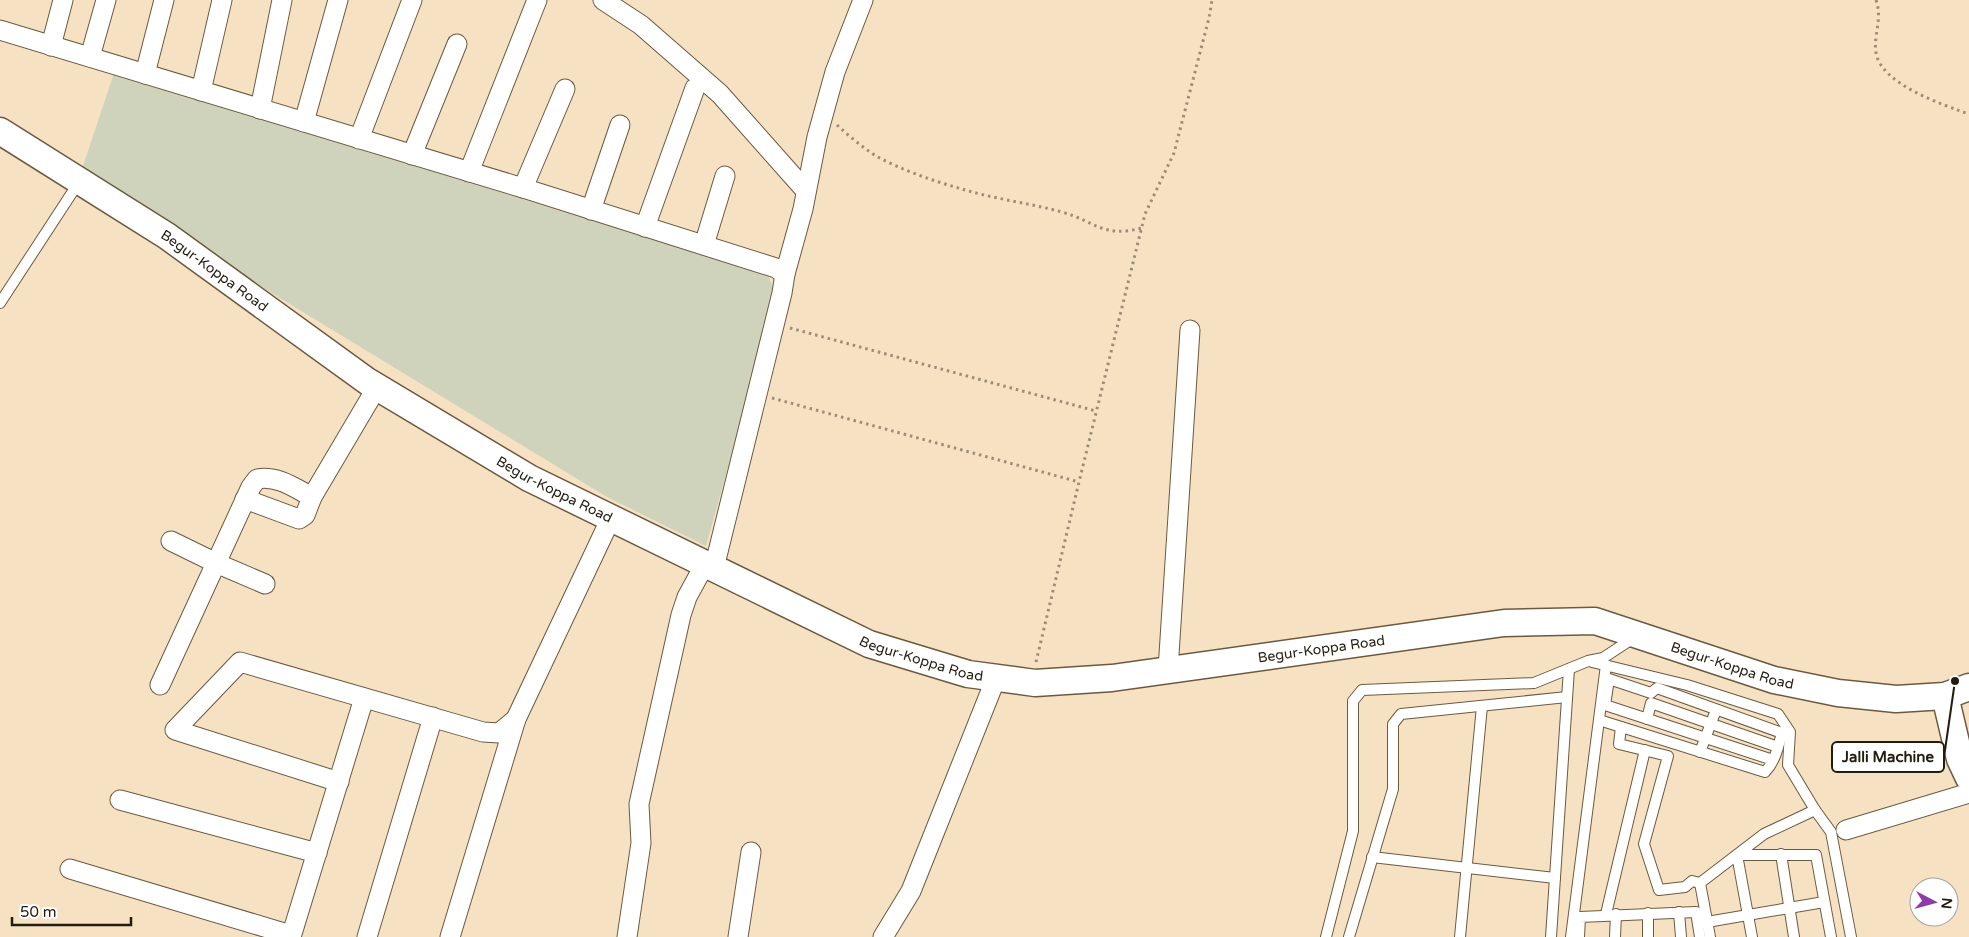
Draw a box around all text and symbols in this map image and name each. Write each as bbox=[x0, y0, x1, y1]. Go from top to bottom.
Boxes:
street label: Begur-Koppa Road bbox=[158, 226, 272, 315]
street label: Begur-Koppa Road bbox=[493, 452, 615, 526]
street label: Begur-Koppa Road bbox=[1257, 631, 1386, 666]
street label: Begur-Koppa Road bbox=[857, 632, 984, 684]
street label: Begur-Koppa Road bbox=[1669, 638, 1795, 692]
callout: Jalli Machine bbox=[1832, 742, 1944, 772]
text: Jalli Machine bbox=[1841, 748, 1934, 766]
north arrow bbox=[1909, 877, 1959, 927]
scale bar bbox=[12, 894, 131, 926]
text: N bbox=[1937, 897, 1955, 910]
text: 50 m bbox=[20, 903, 57, 921]

